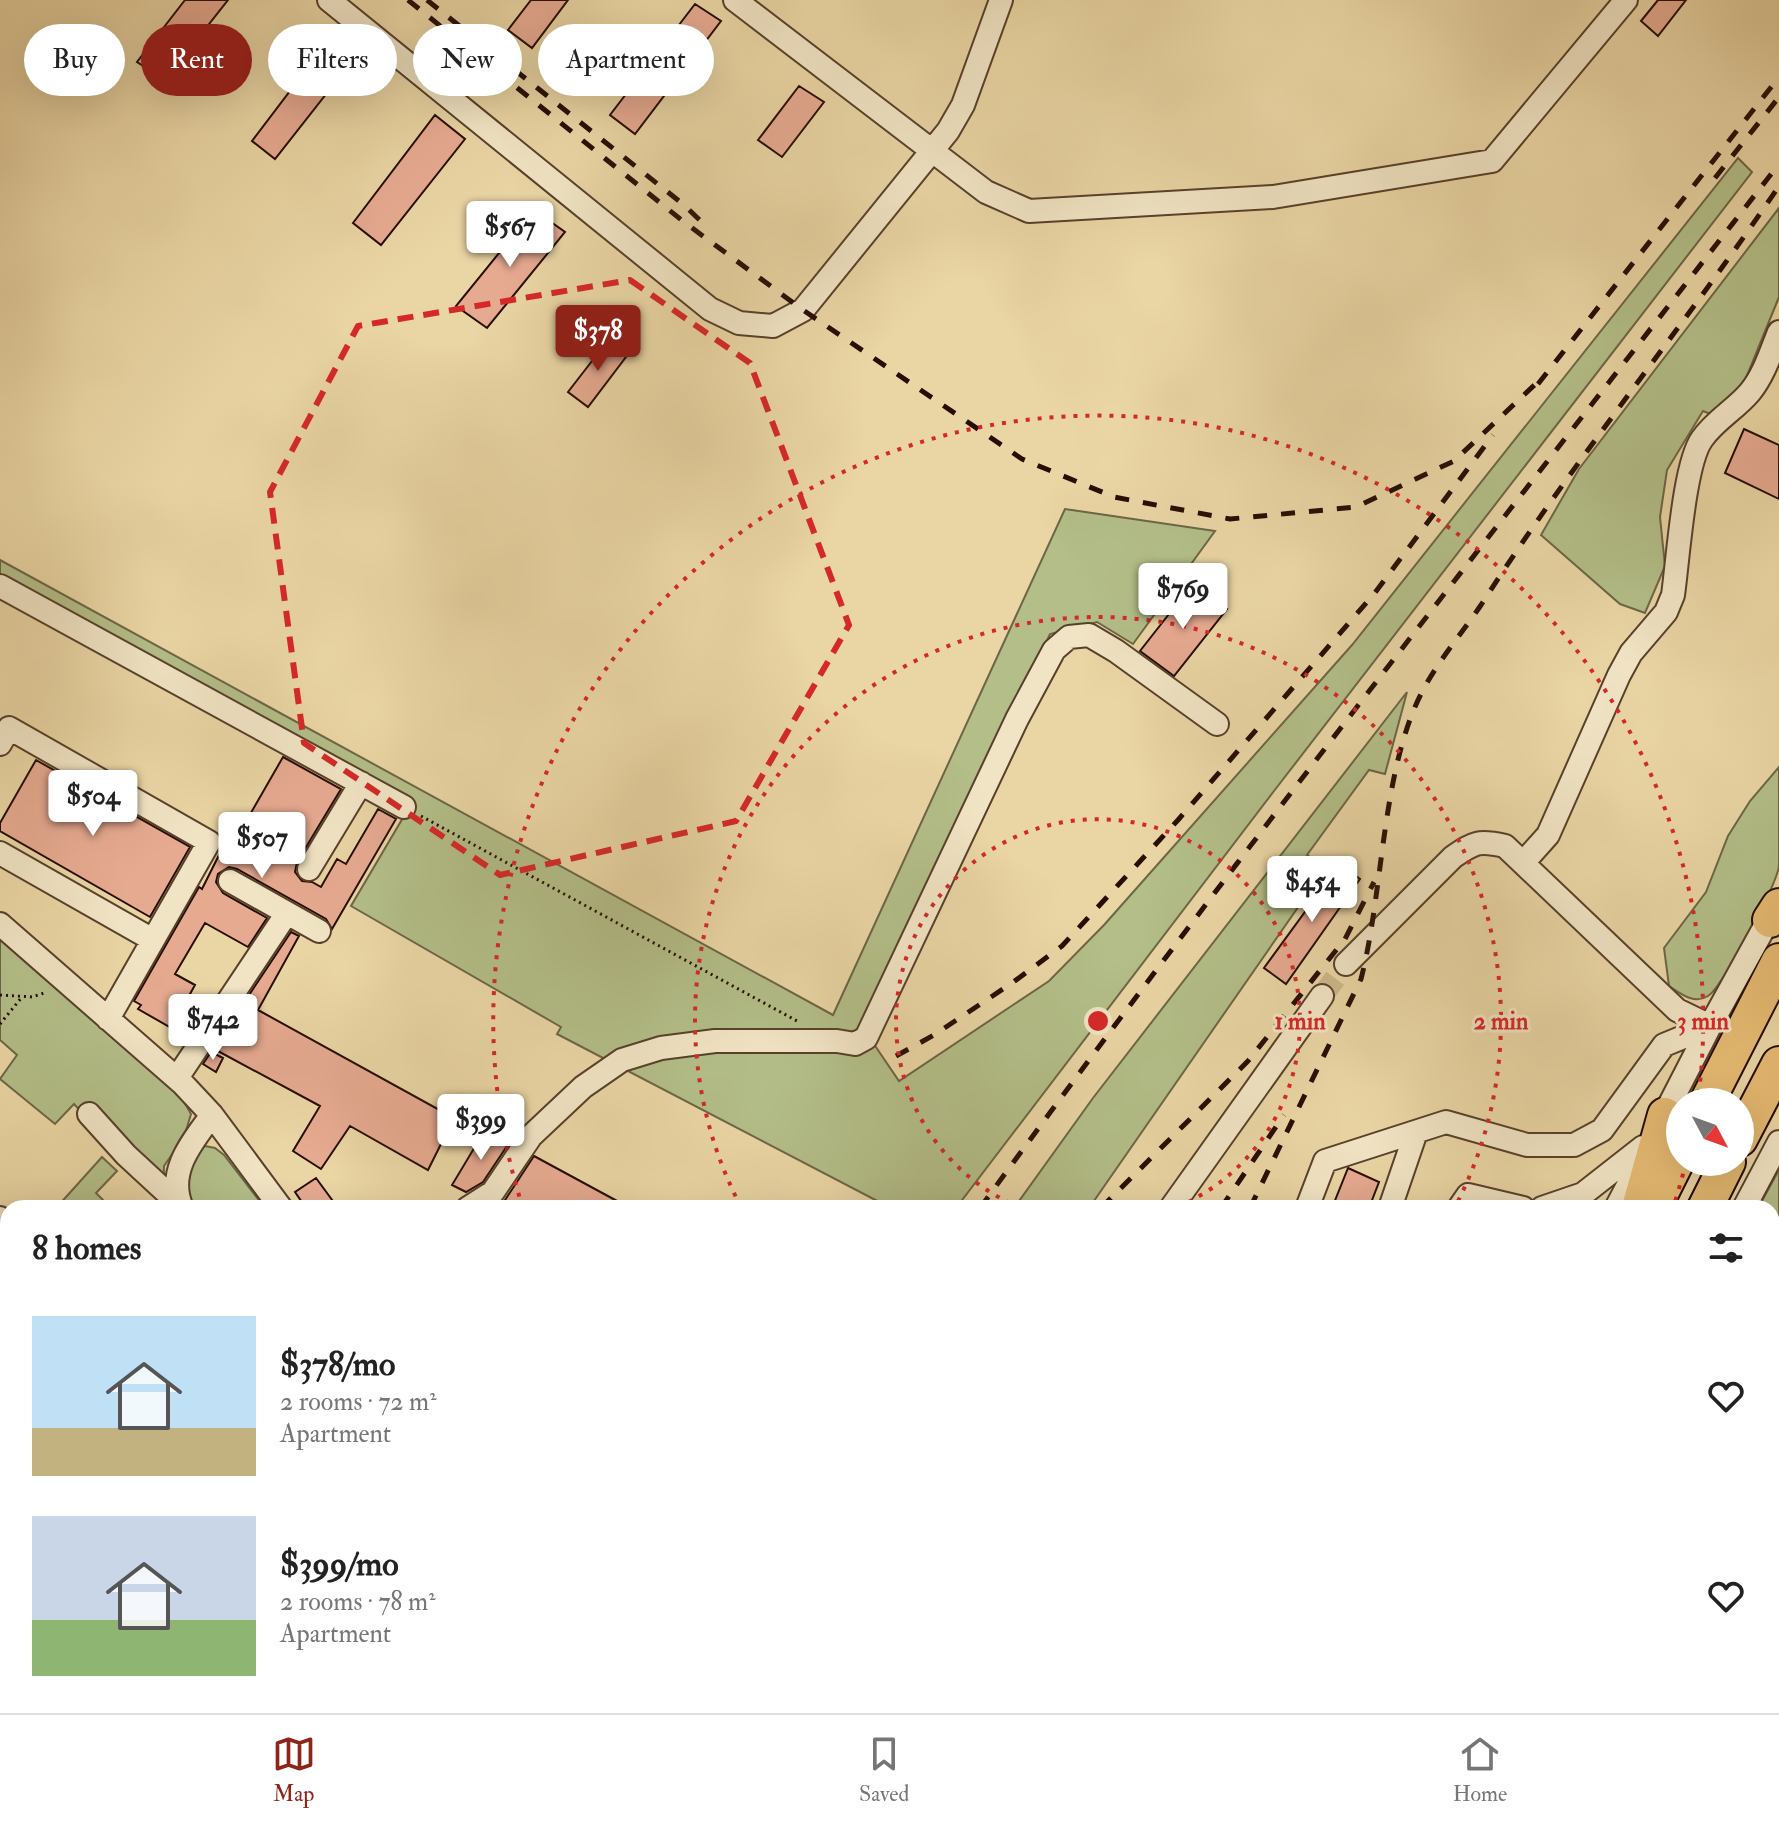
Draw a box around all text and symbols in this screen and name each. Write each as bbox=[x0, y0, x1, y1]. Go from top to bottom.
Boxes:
chip: Buy bbox=[24, 24, 125, 96]
chip: Rent bbox=[141, 24, 252, 96]
chip: Filters bbox=[268, 24, 397, 96]
chip: New bbox=[413, 24, 522, 96]
chip: Apartment bbox=[538, 24, 714, 96]
pin: $567 bbox=[463, 201, 557, 269]
text: $567 bbox=[484, 211, 536, 243]
pin: $378 bbox=[551, 305, 645, 373]
text: $378 bbox=[574, 315, 622, 347]
pin: $769 bbox=[1136, 563, 1230, 631]
text: $769 bbox=[1156, 573, 1210, 605]
pin: $504 bbox=[46, 770, 140, 838]
text: $504 bbox=[66, 780, 120, 812]
pin: $507 bbox=[215, 812, 309, 880]
text: $507 bbox=[236, 822, 288, 854]
pin: $454 bbox=[1265, 856, 1359, 924]
text: $454 bbox=[1285, 866, 1339, 898]
pin: $742 bbox=[166, 994, 260, 1062]
text: $742 bbox=[186, 1004, 240, 1036]
text: 1 min bbox=[1275, 1006, 1326, 1037]
text: 2 min bbox=[1474, 1006, 1529, 1037]
text: 3 min bbox=[1677, 1006, 1729, 1037]
centre of rings bbox=[1084, 1007, 1112, 1035]
north arrow bbox=[1666, 1088, 1754, 1176]
map controls bbox=[1666, 1088, 1754, 1176]
pin: $399 bbox=[434, 1094, 528, 1162]
text: $399 bbox=[455, 1104, 507, 1136]
icon: filters bbox=[1704, 1226, 1748, 1270]
text: 8 homes bbox=[32, 1227, 141, 1270]
text: $378/mo bbox=[280, 1343, 395, 1386]
icon: home bbox=[96, 1348, 192, 1444]
icon: heart bbox=[1704, 1374, 1748, 1418]
text: 2 rooms · 72 m² bbox=[280, 1386, 437, 1418]
text: Apartment bbox=[280, 1418, 391, 1450]
text: $399/mo bbox=[280, 1543, 399, 1586]
icon: home bbox=[96, 1548, 192, 1644]
icon: heart bbox=[1704, 1574, 1748, 1618]
text: 2 rooms · 78 m² bbox=[280, 1586, 436, 1618]
text: Apartment bbox=[280, 1618, 391, 1650]
tab: Map bbox=[272, 1732, 316, 1808]
tab: Saved bbox=[859, 1732, 909, 1808]
tab: Home bbox=[1453, 1732, 1507, 1808]

